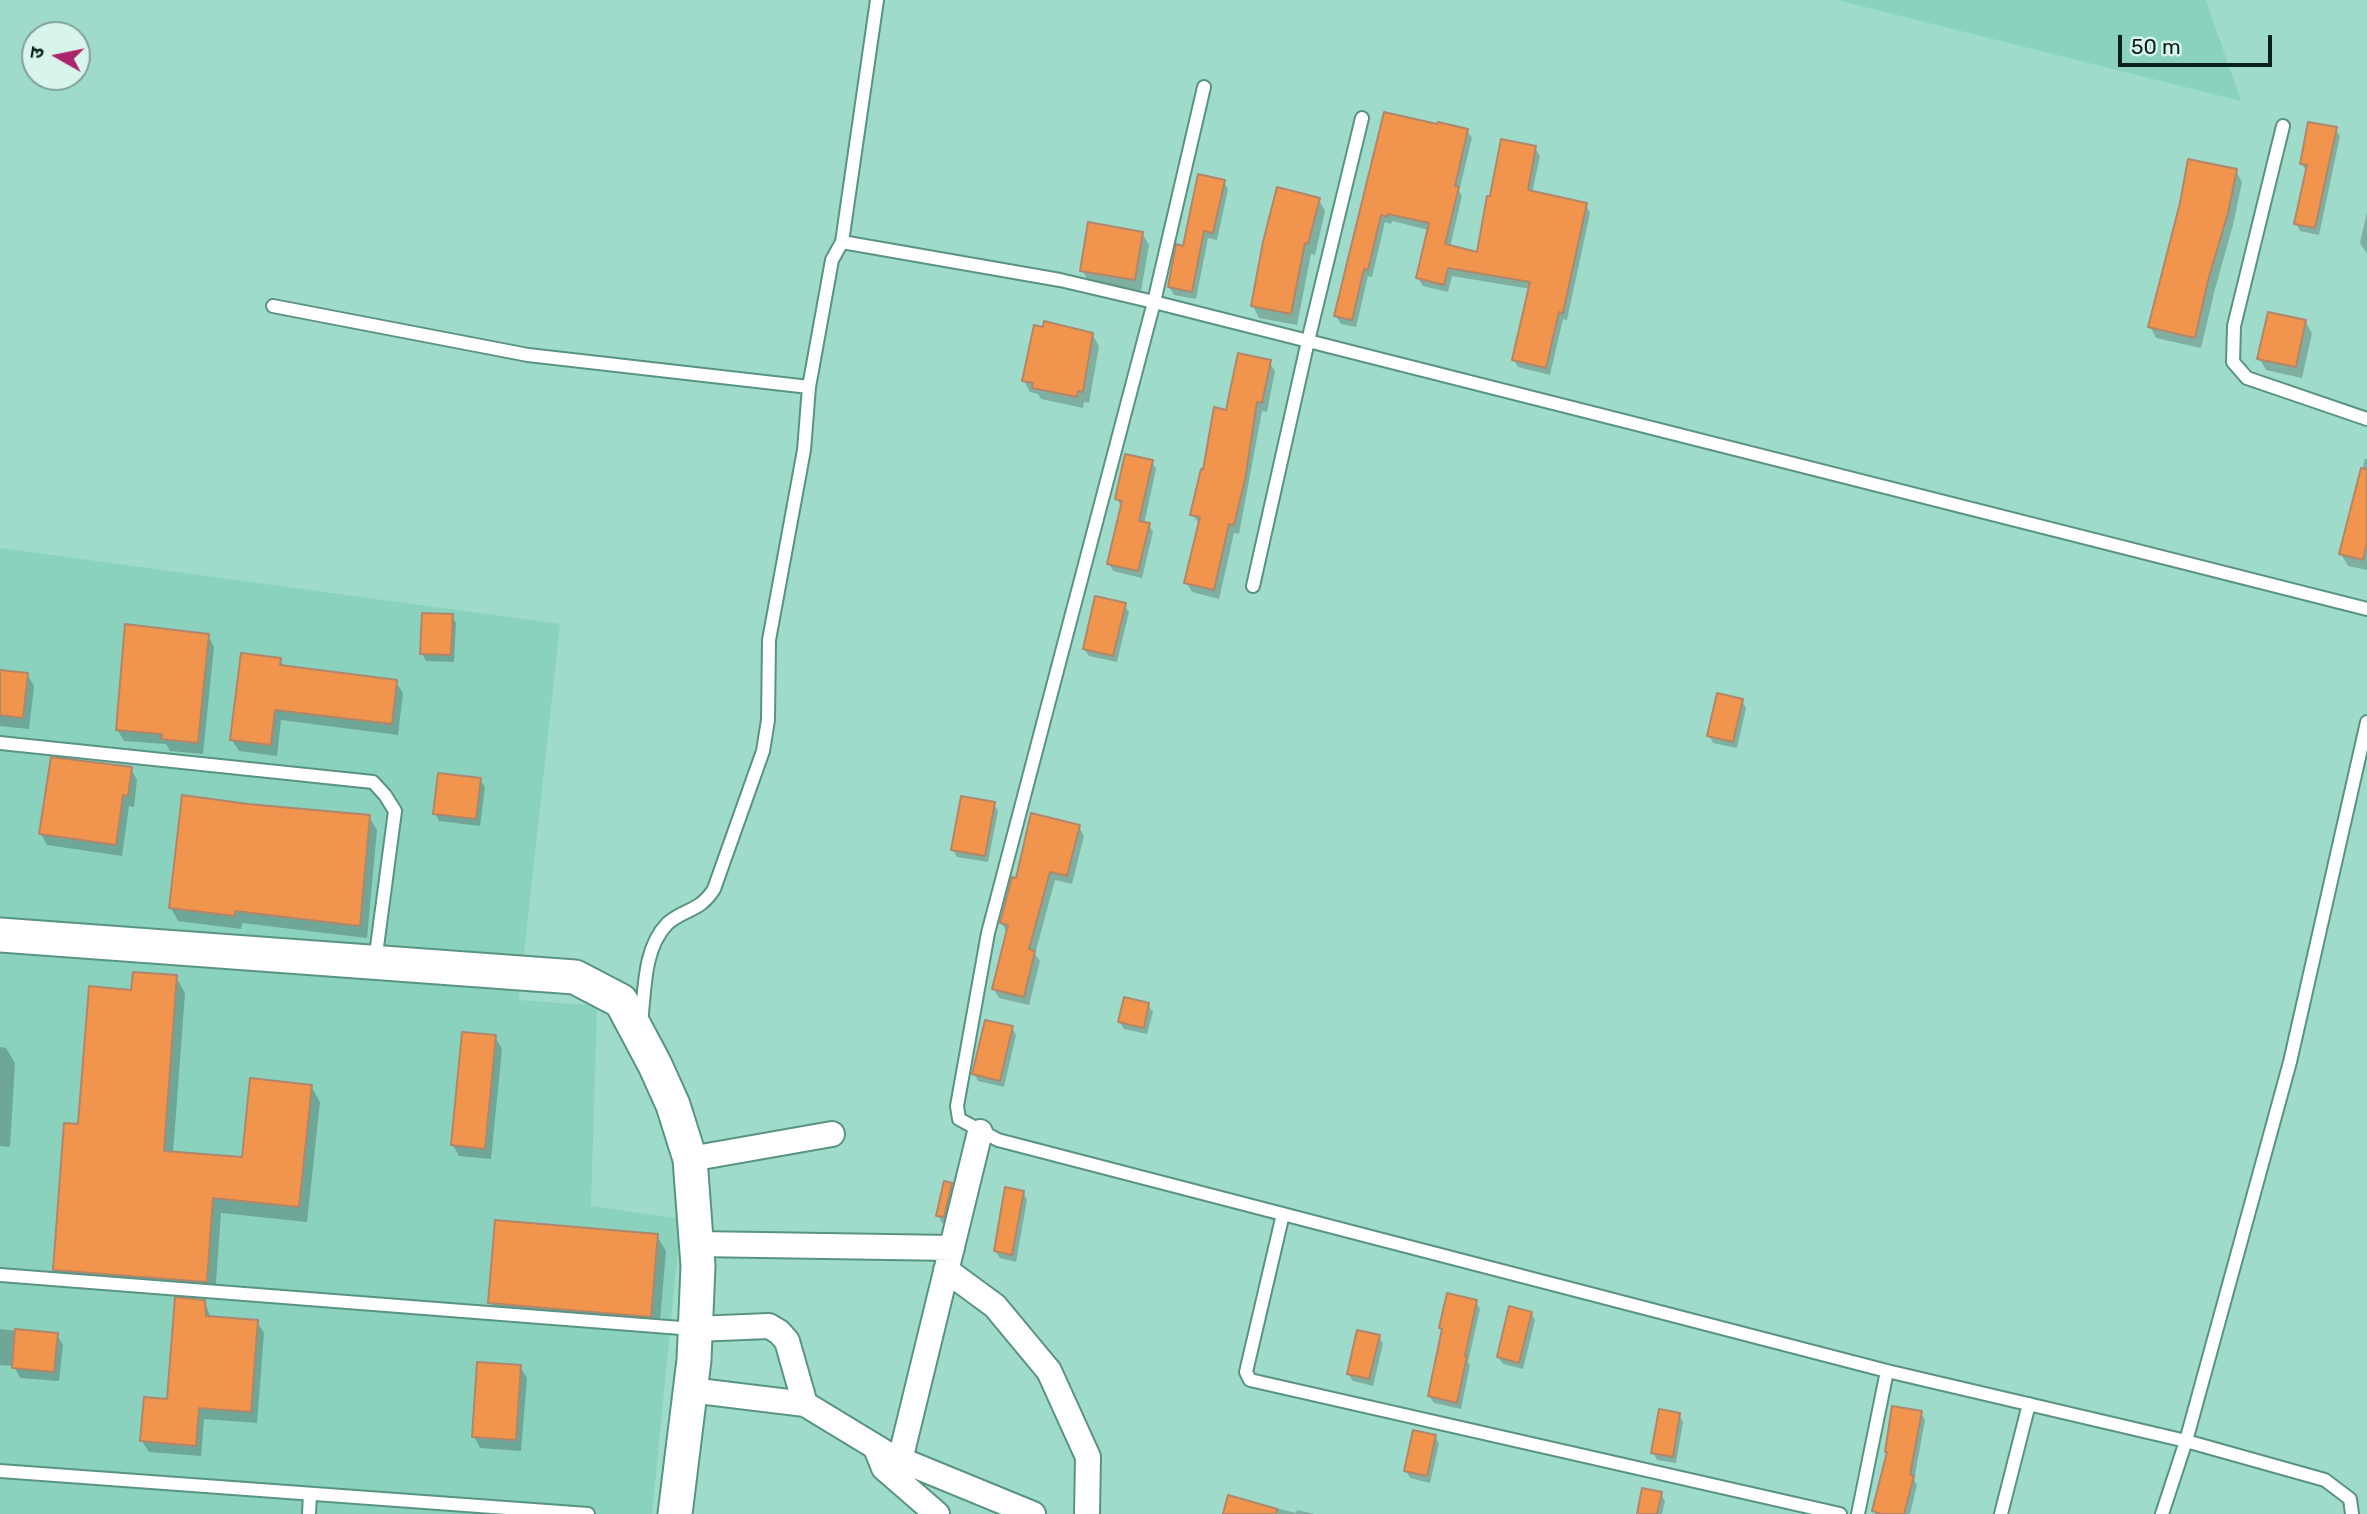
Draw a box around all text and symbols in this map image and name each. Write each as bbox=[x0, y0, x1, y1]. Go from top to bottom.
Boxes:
north arrow bbox=[21, 21, 91, 91]
scale bar bbox=[2122, 21, 2276, 65]
text: 50 m bbox=[2131, 34, 2181, 59]
text: उ bbox=[25, 46, 49, 60]

